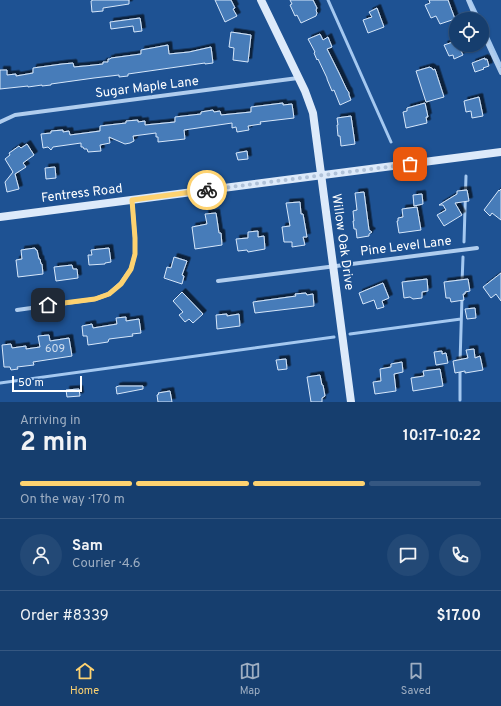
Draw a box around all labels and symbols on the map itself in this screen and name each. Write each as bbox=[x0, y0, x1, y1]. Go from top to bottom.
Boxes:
street label: Sugar Maple Lane bbox=[94, 74, 200, 102]
pin bbox=[393, 147, 427, 181]
courier bbox=[187, 170, 227, 210]
street label: Fentress Road bbox=[40, 181, 124, 207]
street label: Willow Oak Drive bbox=[327, 193, 357, 291]
street label: Pine Level Lane bbox=[359, 233, 453, 261]
pin bbox=[31, 288, 65, 322]
house number: 609 bbox=[45, 342, 65, 356]
scale bar bbox=[12, 374, 82, 393]

